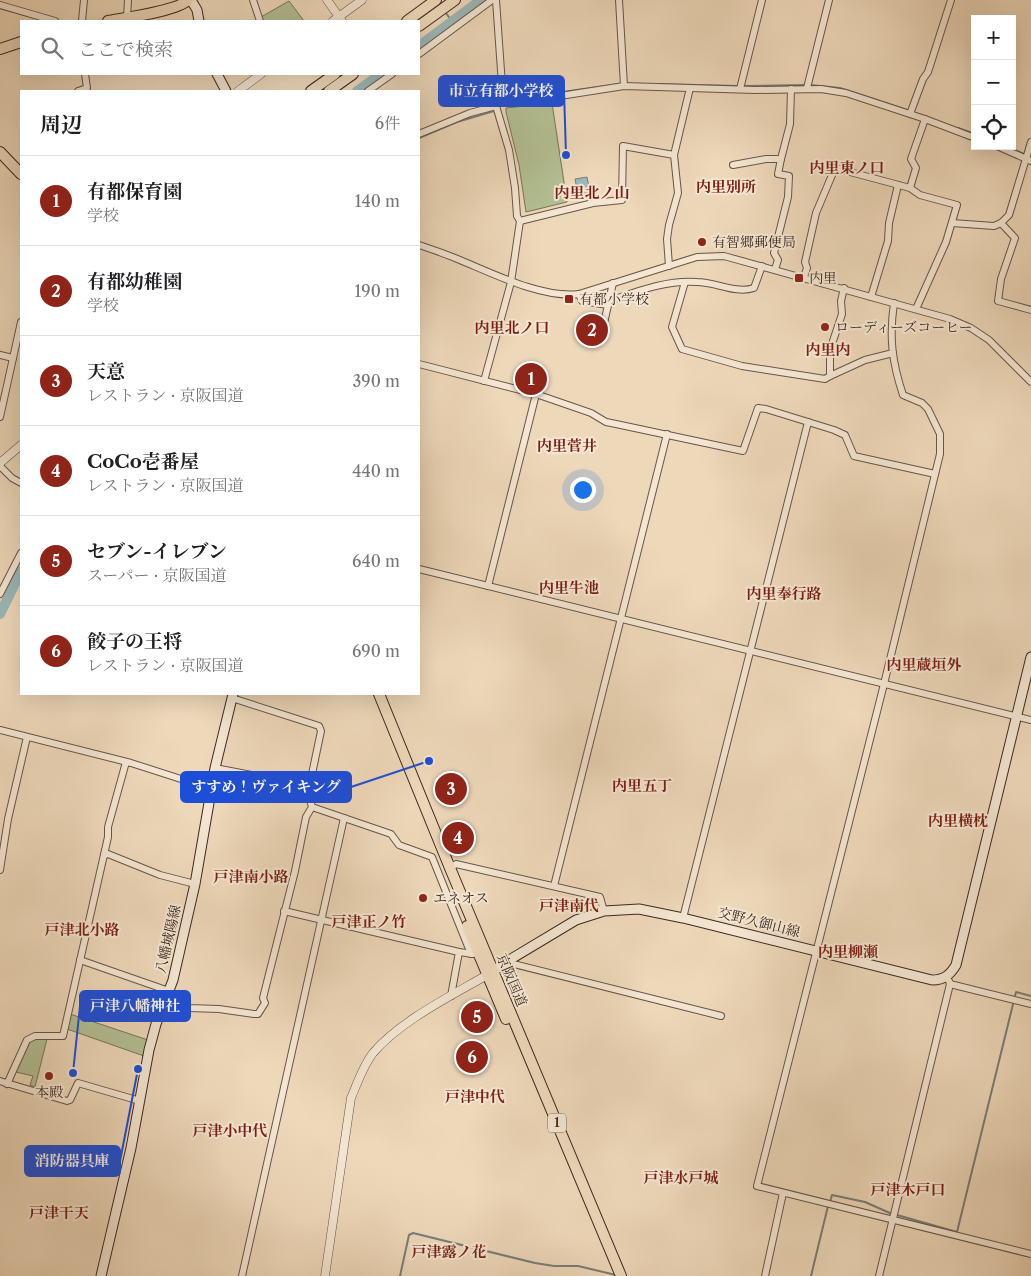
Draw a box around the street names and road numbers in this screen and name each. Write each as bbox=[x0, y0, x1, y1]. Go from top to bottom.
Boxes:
street label: 八幡城陽線 bbox=[151, 903, 185, 975]
street label: 交野久御山線 bbox=[716, 903, 802, 941]
street label: 京阪国道 bbox=[493, 951, 531, 1009]
road number: 1 bbox=[548, 1114, 566, 1132]

